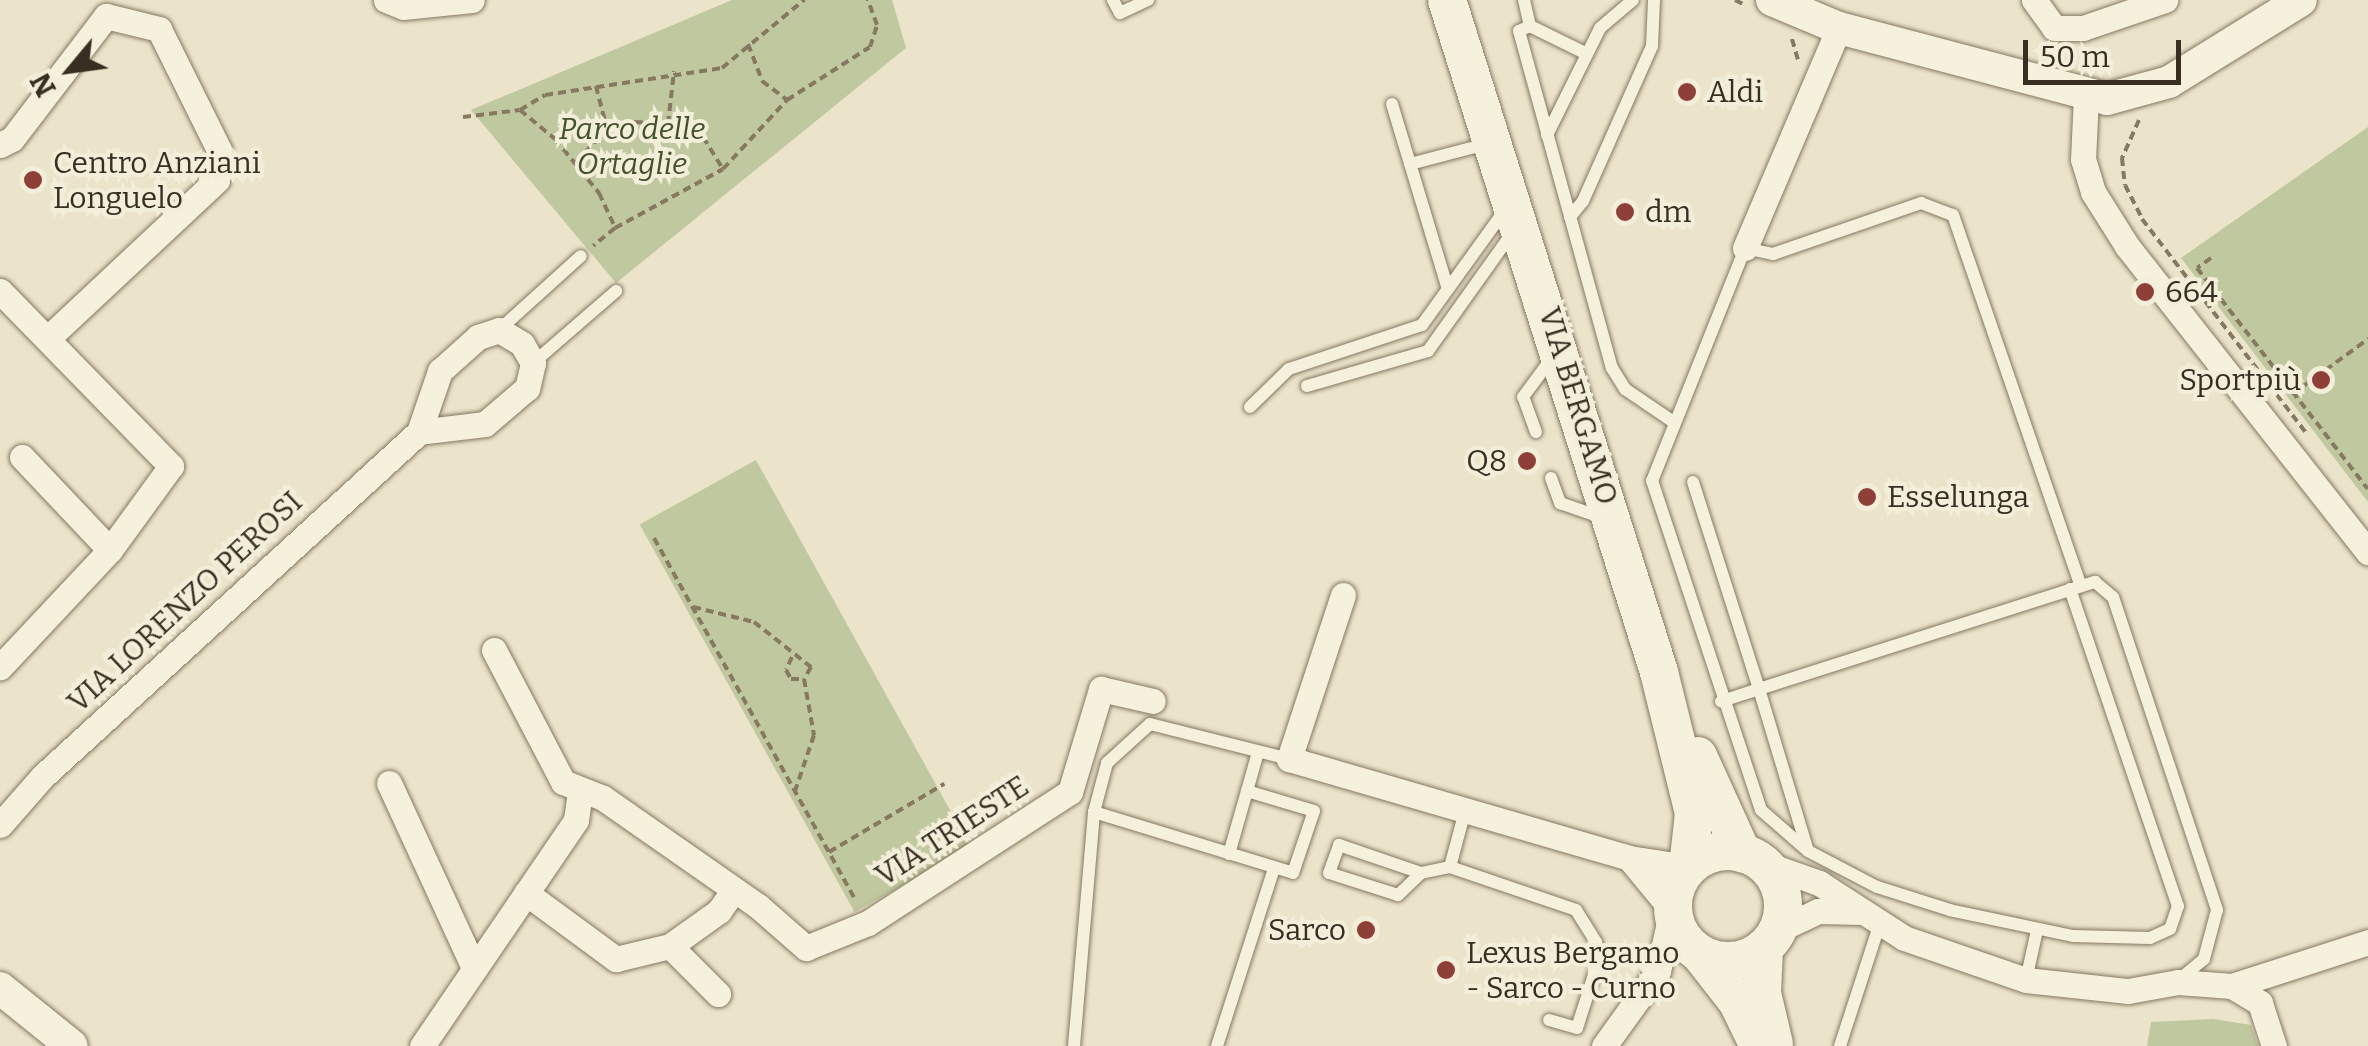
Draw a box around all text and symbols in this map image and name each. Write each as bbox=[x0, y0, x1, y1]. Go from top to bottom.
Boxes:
north arrow bbox=[20, 20, 120, 120]
scale bar bbox=[2028, 20, 2186, 82]
text: 50 m bbox=[2040, 39, 2110, 75]
text: N bbox=[24, 67, 63, 102]
place label: Aldi bbox=[1707, 74, 1763, 110]
marker: Aldi bbox=[1676, 81, 1698, 103]
park label: Parco delle Ortaglie bbox=[559, 111, 705, 182]
place label: Centro Anziani Longuelo bbox=[53, 145, 261, 216]
marker: Centro Anziani Longuelo bbox=[22, 169, 44, 191]
place label: dm bbox=[1645, 194, 1691, 230]
marker: dm bbox=[1614, 201, 1636, 223]
place label: 664 bbox=[2165, 274, 2218, 310]
marker: 664 bbox=[2134, 281, 2156, 303]
street label: VIA BERGAMO bbox=[1531, 303, 1625, 509]
place label: Sportpiù bbox=[2179, 362, 2301, 398]
marker: Sportpiù bbox=[2310, 369, 2332, 391]
place label: Q8 bbox=[1466, 443, 1507, 479]
marker: Q8 bbox=[1516, 450, 1538, 472]
place label: Esselunga bbox=[1887, 479, 2029, 515]
street label: VIA LORENZO PEROSI bbox=[60, 484, 310, 720]
marker: Esselunga bbox=[1856, 486, 1878, 508]
street label: VIA TRIESTE bbox=[869, 768, 1035, 894]
place label: Sarco bbox=[1268, 912, 1346, 948]
marker: Sarco bbox=[1355, 919, 1377, 941]
place label: Lexus Bergamo - Sarco - Curno bbox=[1466, 935, 1680, 1006]
marker: Lexus Bergamo - Sarco - Curno bbox=[1435, 959, 1457, 981]

